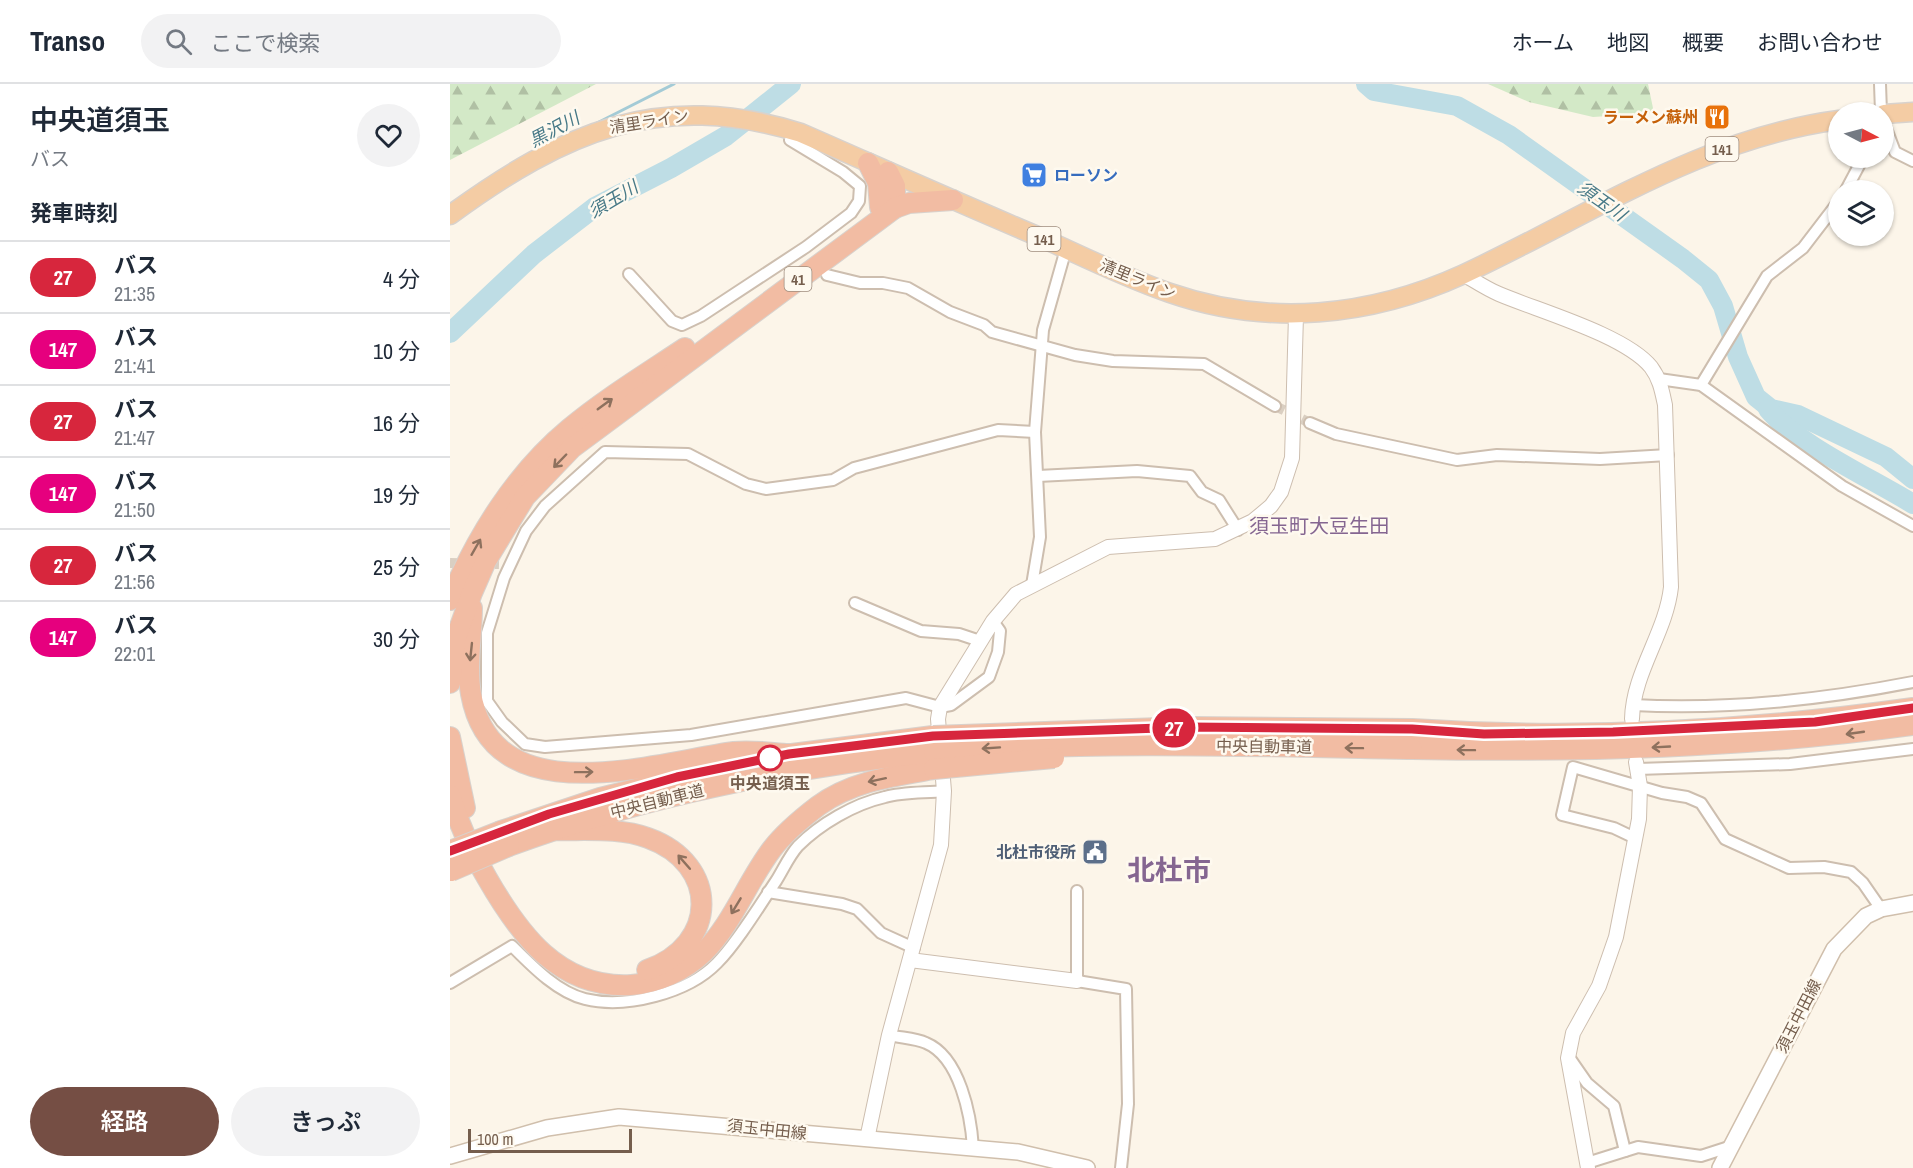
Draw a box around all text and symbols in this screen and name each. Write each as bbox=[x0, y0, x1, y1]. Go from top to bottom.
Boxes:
search box bbox=[141, 14, 561, 68]
text: Transo bbox=[30, 22, 105, 60]
icon: search bbox=[162, 25, 195, 58]
text: ここで検索 bbox=[210, 28, 320, 58]
text: ホーム bbox=[1512, 28, 1574, 57]
text: 地図 bbox=[1607, 28, 1649, 57]
text: 概要 bbox=[1682, 28, 1724, 57]
text: お問い合わせ bbox=[1757, 28, 1883, 57]
text: 中央道須玉 bbox=[30, 101, 170, 139]
restaurant icon: ラーメン蘇州 bbox=[1702, 102, 1732, 132]
north arrow bbox=[1828, 102, 1894, 168]
map controls bbox=[1828, 102, 1894, 246]
button: heart bbox=[357, 104, 420, 167]
water label: 黒沢川 bbox=[524, 104, 585, 153]
street label: 清里ライン bbox=[608, 104, 690, 138]
place label: ラーメン蘇州 bbox=[1603, 106, 1698, 128]
road number: 141 bbox=[1706, 137, 1738, 161]
text: バス bbox=[30, 145, 70, 172]
supermarket icon: ローソン bbox=[1019, 160, 1049, 190]
place label: ローソン bbox=[1054, 164, 1118, 186]
water label: 須玉川 bbox=[583, 173, 644, 224]
water label: 須玉川 bbox=[1573, 175, 1633, 228]
button: layers bbox=[1828, 180, 1894, 246]
text: 発車時刻 bbox=[30, 198, 118, 228]
road number: 141 bbox=[1028, 227, 1060, 251]
text: バス bbox=[114, 250, 158, 280]
street label: 清里ライン bbox=[1097, 254, 1179, 304]
text: 27 bbox=[53, 263, 73, 292]
text: 4 分 bbox=[383, 264, 420, 294]
road number: 41 bbox=[784, 267, 812, 291]
text: 21:35 bbox=[114, 280, 155, 307]
text: バス bbox=[114, 322, 158, 352]
text: 147 bbox=[49, 335, 77, 364]
text: 10 分 bbox=[373, 336, 420, 366]
text: 21:41 bbox=[114, 352, 155, 379]
text: バス bbox=[114, 394, 158, 424]
one-way arrow bbox=[596, 397, 612, 410]
text: 27 bbox=[53, 407, 73, 436]
text: 16 分 bbox=[373, 408, 420, 438]
text: 21:47 bbox=[114, 424, 155, 451]
one-way arrow bbox=[553, 454, 567, 469]
text: バス bbox=[114, 466, 158, 496]
text: 147 bbox=[49, 479, 77, 508]
text: 19 分 bbox=[373, 480, 420, 510]
text: 21:50 bbox=[114, 496, 155, 523]
district label: 須玉町大豆生田 bbox=[1249, 512, 1389, 539]
text: バス bbox=[114, 538, 158, 568]
one-way arrow bbox=[470, 539, 482, 556]
text: 27 bbox=[53, 551, 73, 580]
text: 25 分 bbox=[373, 552, 420, 582]
text: 21:56 bbox=[114, 568, 155, 595]
text: バス bbox=[114, 610, 158, 640]
text: 147 bbox=[49, 623, 77, 652]
text: 30 分 bbox=[373, 624, 420, 654]
text: 22:01 bbox=[114, 640, 155, 667]
one-way arrow bbox=[465, 641, 476, 661]
line badge: 27 bbox=[1147, 708, 1201, 748]
text: 27 bbox=[1164, 714, 1184, 743]
one-way arrow bbox=[1846, 727, 1865, 738]
street label: 中央自動車道 bbox=[1216, 734, 1312, 758]
one-way arrow bbox=[1651, 741, 1671, 752]
one-way arrow bbox=[1344, 742, 1364, 754]
one-way arrow bbox=[982, 743, 1002, 754]
one-way arrow bbox=[1456, 744, 1476, 756]
marker: 中央道須玉 bbox=[757, 745, 783, 771]
one-way arrow bbox=[573, 767, 593, 778]
place label: 中央道須玉 bbox=[730, 772, 810, 794]
one-way arrow bbox=[867, 775, 887, 786]
street label: 中央自動車道 bbox=[608, 779, 706, 823]
public building icon: 北杜市役所 bbox=[1080, 837, 1110, 867]
place label: 北杜市役所 bbox=[996, 841, 1076, 863]
district label: 北杜市 bbox=[1127, 851, 1211, 889]
one-way arrow bbox=[677, 855, 691, 870]
one-way arrow bbox=[730, 897, 742, 914]
street label: 須玉中田線 bbox=[1770, 975, 1826, 1057]
button: 経路 bbox=[30, 1087, 219, 1156]
button: きっぷ bbox=[231, 1087, 420, 1156]
street label: 須玉中田線 bbox=[726, 1114, 808, 1144]
scale bar bbox=[468, 1126, 632, 1154]
text: 100 m bbox=[477, 1128, 513, 1150]

